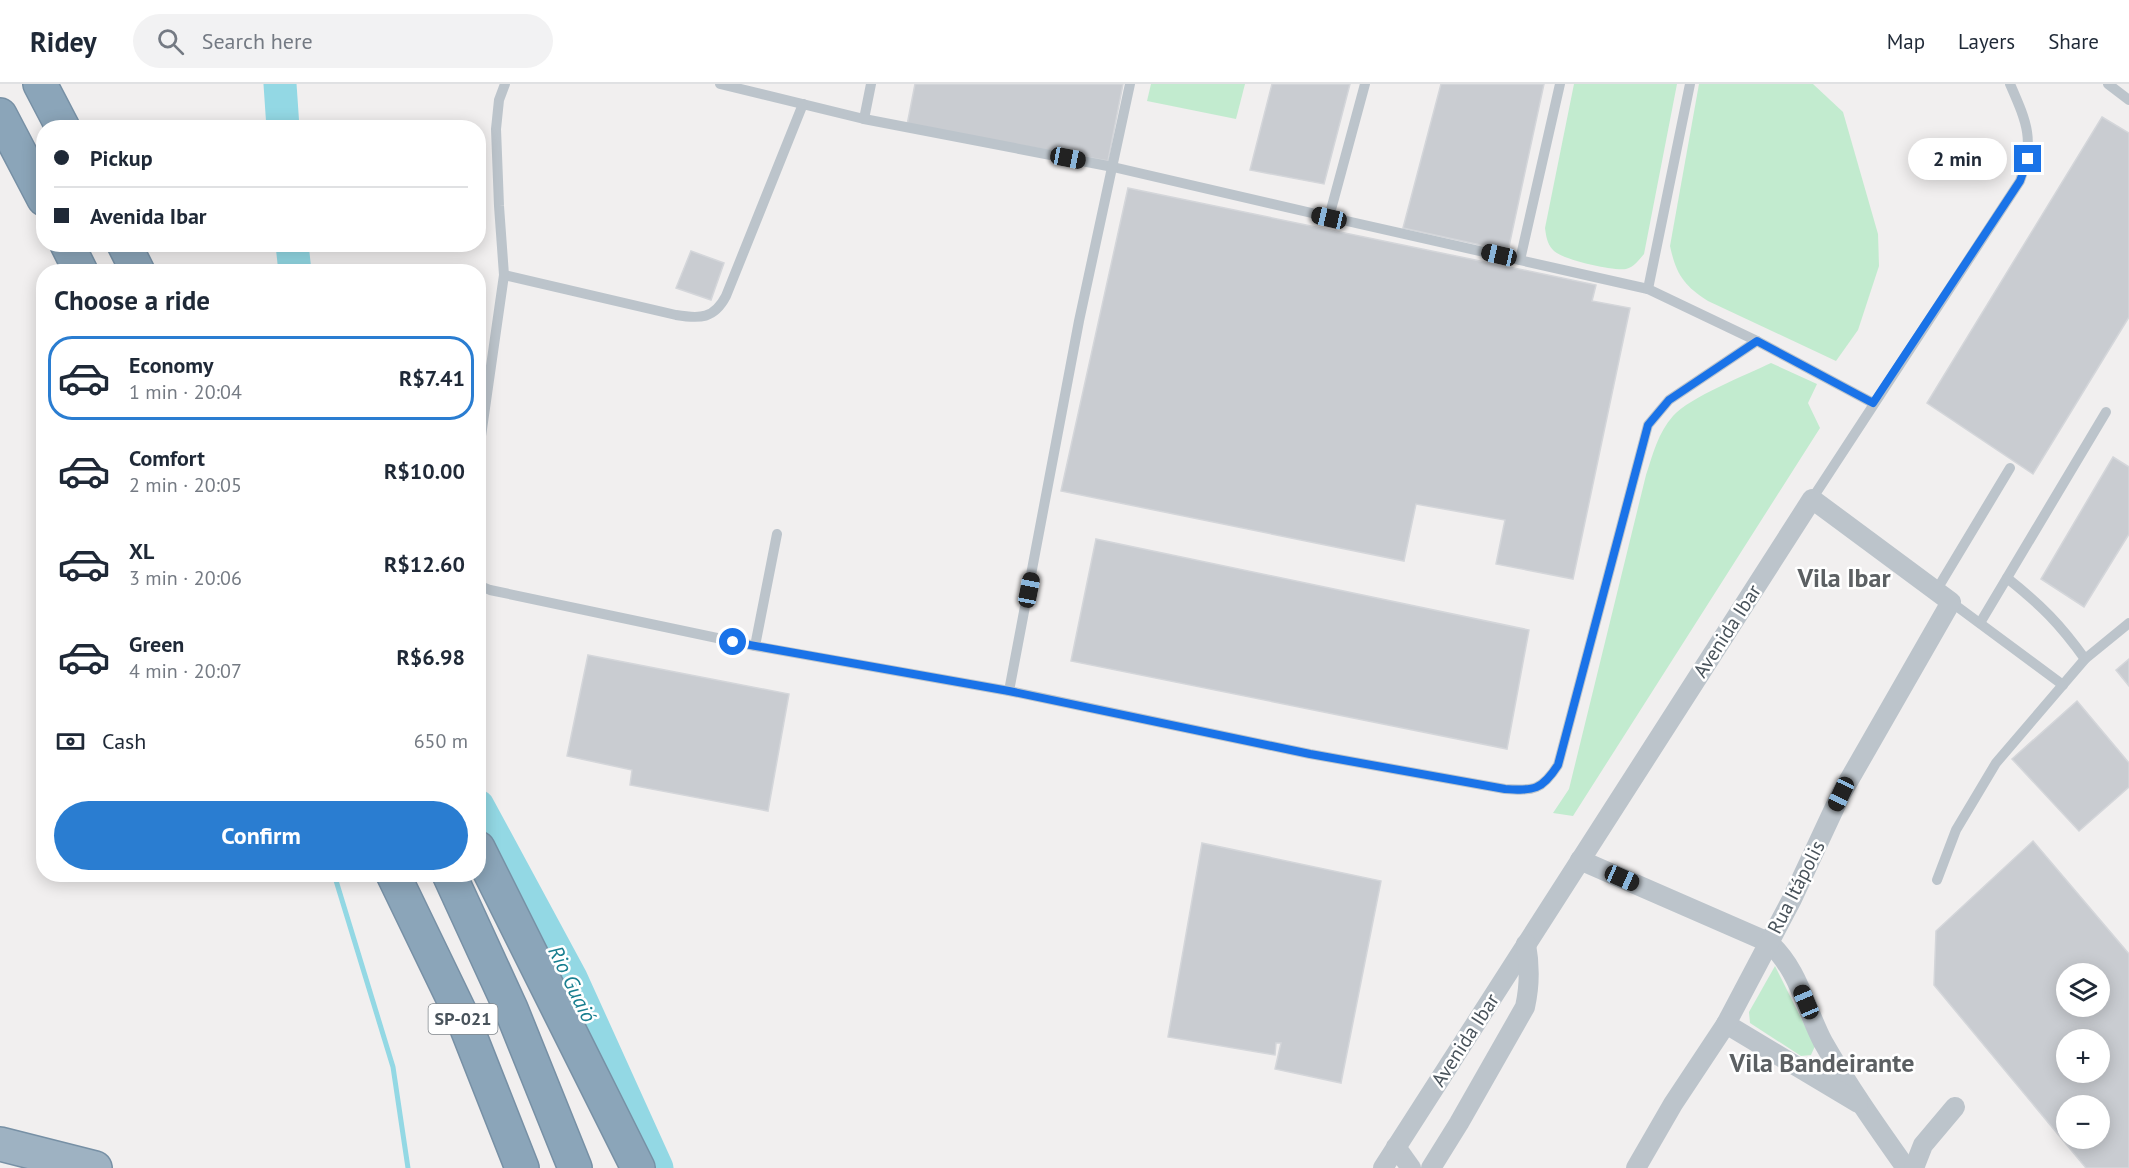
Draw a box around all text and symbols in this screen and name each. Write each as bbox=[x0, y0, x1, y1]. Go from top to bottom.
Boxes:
search box bbox=[133, 14, 553, 68]
text: Ridey bbox=[30, 23, 97, 60]
icon: search bbox=[154, 25, 187, 58]
text: Search here bbox=[202, 27, 313, 55]
text: Map bbox=[1887, 28, 1925, 55]
text: Layers bbox=[1958, 28, 2015, 55]
text: Share bbox=[2048, 28, 2099, 55]
callout: 2 min bbox=[1908, 138, 2007, 180]
text: Pickup bbox=[90, 144, 153, 172]
route end bbox=[2014, 145, 2041, 172]
car bbox=[1049, 146, 1087, 170]
text: 2 min bbox=[1933, 146, 1982, 172]
text: Avenida Ibar bbox=[90, 202, 207, 230]
car bbox=[1309, 205, 1349, 231]
car bbox=[1479, 242, 1519, 268]
text: Choose a ride bbox=[54, 283, 210, 317]
icon: car bbox=[57, 351, 111, 405]
text: Economy bbox=[129, 351, 213, 379]
text: R$7.41 bbox=[399, 364, 465, 392]
text: 1 min · 20:04 bbox=[129, 379, 242, 405]
icon: car bbox=[57, 444, 111, 498]
text: Comfort bbox=[129, 444, 205, 472]
text: R$10.00 bbox=[384, 457, 465, 485]
text: 2 min · 20:05 bbox=[129, 472, 242, 498]
icon: car bbox=[57, 537, 111, 591]
text: XL bbox=[129, 537, 154, 565]
text: R$12.60 bbox=[384, 550, 465, 578]
district label: Vila Ibar bbox=[1796, 561, 1891, 594]
text: 3 min · 20:06 bbox=[129, 565, 242, 591]
car bbox=[1017, 571, 1041, 609]
street label: Avenida Ibar bbox=[1687, 579, 1767, 683]
route start bbox=[719, 628, 746, 655]
icon: car bbox=[57, 630, 111, 684]
text: Green bbox=[129, 630, 184, 658]
text: R$6.98 bbox=[396, 643, 465, 671]
text: 4 min · 20:07 bbox=[129, 658, 242, 684]
icon: cash bbox=[54, 725, 87, 758]
text: Cash bbox=[102, 727, 146, 755]
text: 650 m bbox=[414, 728, 468, 754]
car bbox=[1825, 774, 1857, 814]
button: Confirm bbox=[54, 801, 468, 870]
street label: Rua Itápolis bbox=[1761, 836, 1831, 938]
car bbox=[1602, 862, 1642, 894]
water label: Rio Guaió bbox=[542, 941, 603, 1027]
map controls bbox=[2056, 963, 2110, 1149]
button: layers bbox=[2056, 963, 2110, 1017]
car bbox=[1791, 982, 1821, 1022]
street label: Avenida Ibar bbox=[1425, 988, 1505, 1092]
road number: SP-021 bbox=[428, 1004, 498, 1034]
button: + bbox=[2056, 1029, 2110, 1083]
district label: Vila Bandeirante bbox=[1729, 1046, 1914, 1079]
button: − bbox=[2056, 1095, 2110, 1149]

